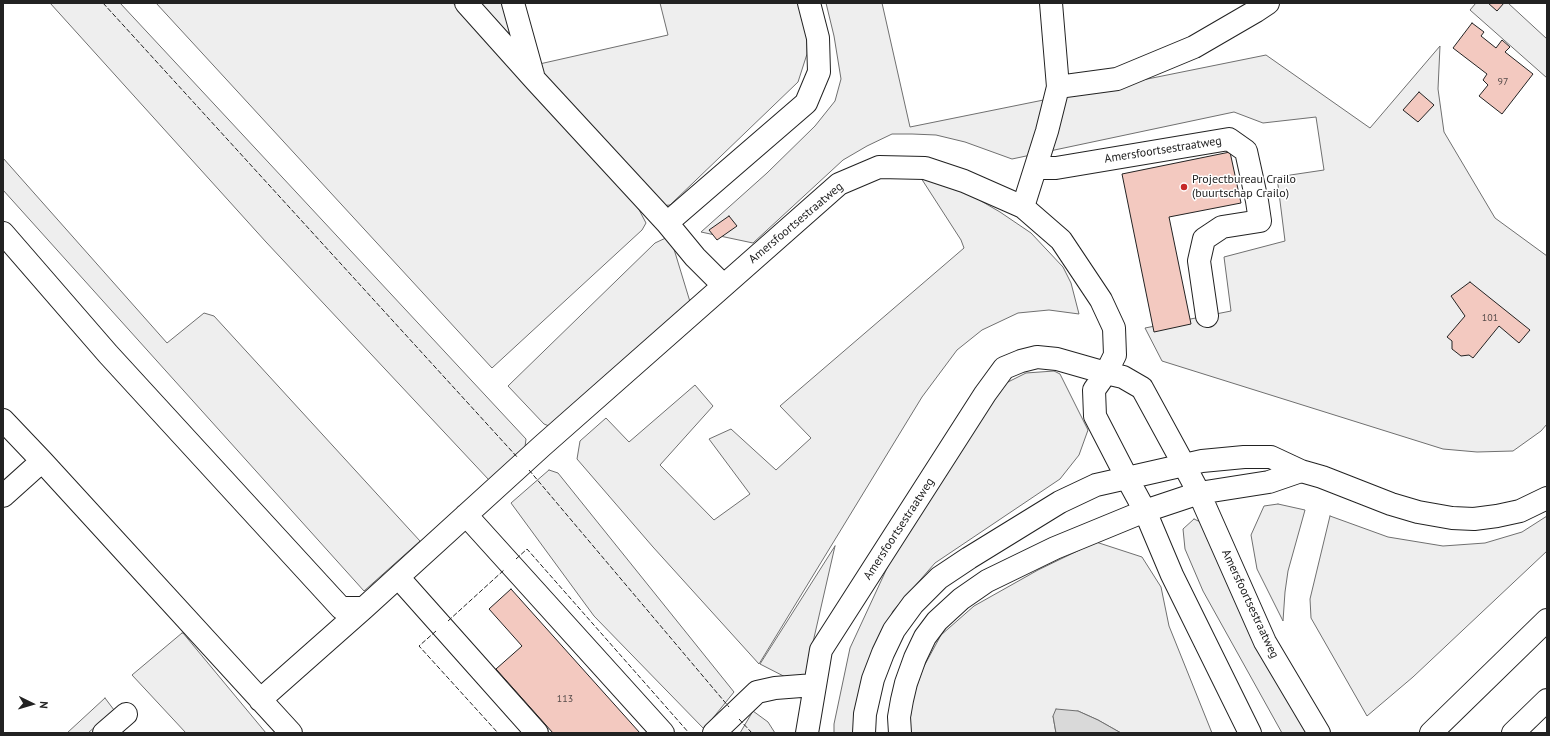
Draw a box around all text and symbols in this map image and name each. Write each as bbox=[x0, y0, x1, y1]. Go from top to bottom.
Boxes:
house number: 97 bbox=[1498, 76, 1508, 88]
street label: Amersfoortsestraatweg bbox=[1103, 134, 1223, 166]
place label: Projectbureau Crailo (buurtschap Crailo) bbox=[1192, 173, 1296, 201]
street label: Amersfoortsestraatweg bbox=[746, 179, 846, 267]
marker: Projectbureau Crailo (buurtschap Crailo) bbox=[1179, 182, 1189, 192]
house number: 101 bbox=[1482, 312, 1498, 324]
street label: Amersfoortsestraatweg bbox=[861, 475, 937, 583]
street label: Amersfoortsestraatweg bbox=[1218, 547, 1282, 661]
north arrow bbox=[12, 684, 52, 724]
house number: 113 bbox=[557, 693, 573, 705]
text: N bbox=[37, 701, 51, 709]

